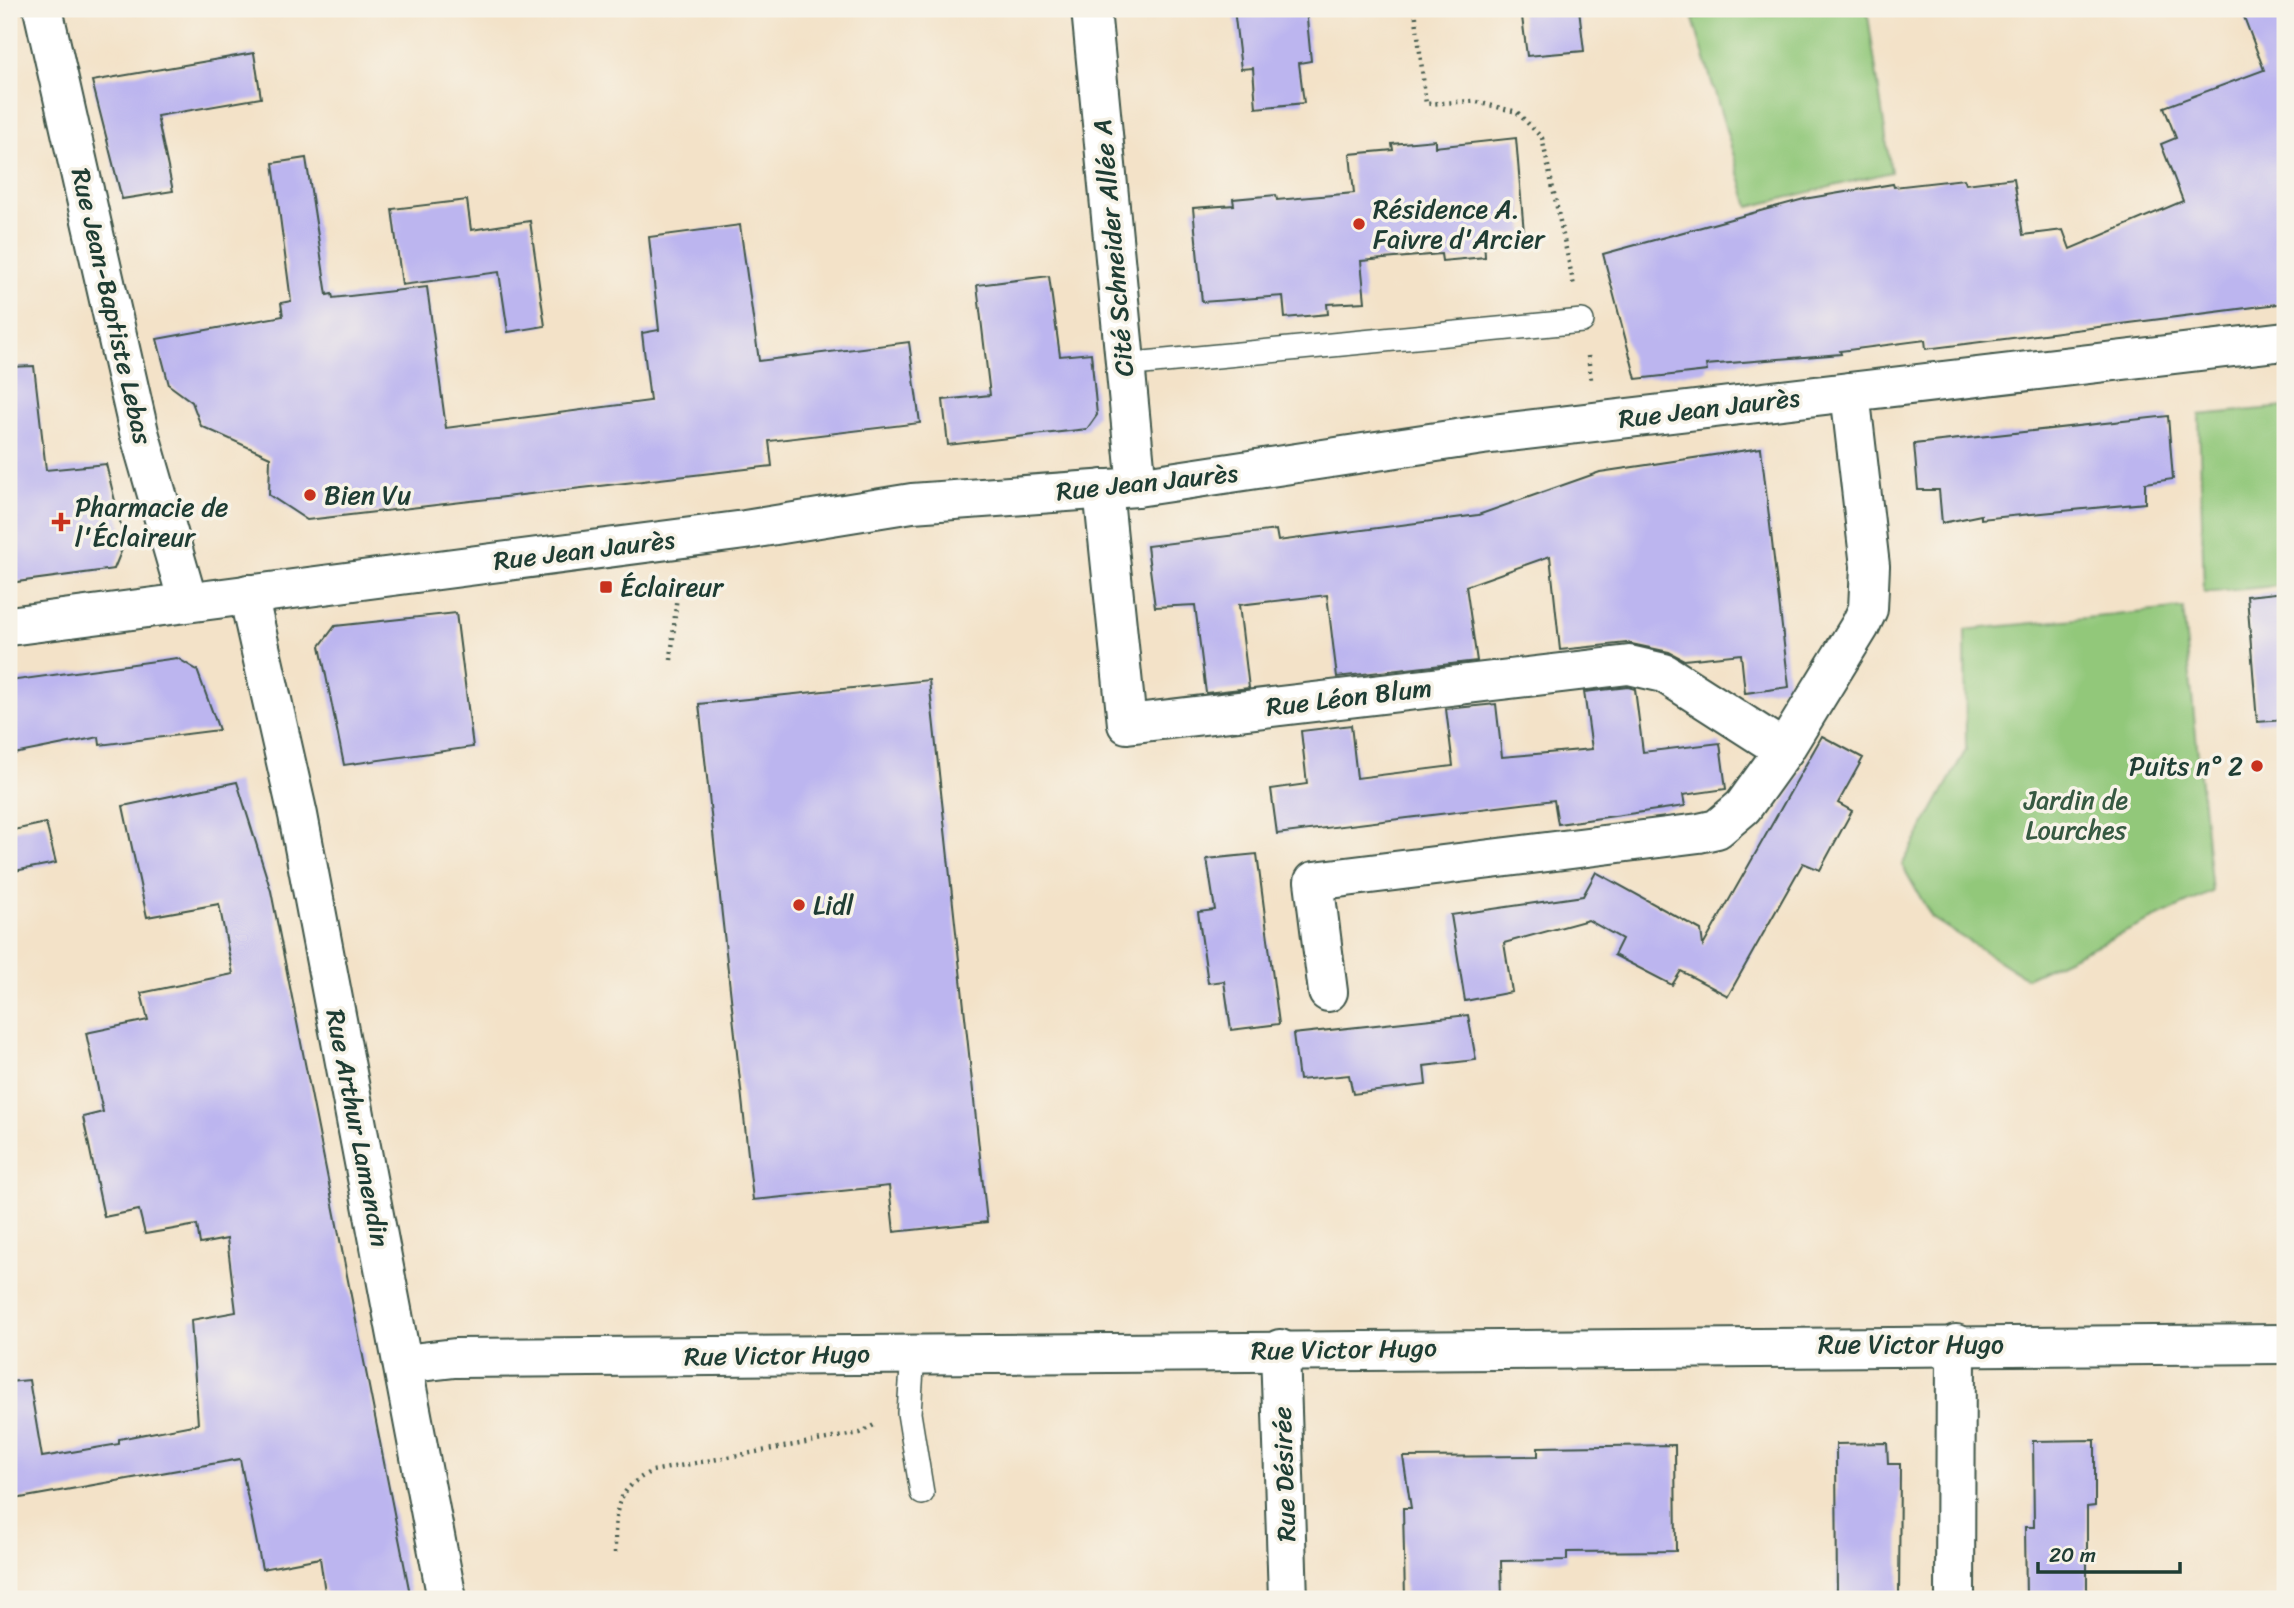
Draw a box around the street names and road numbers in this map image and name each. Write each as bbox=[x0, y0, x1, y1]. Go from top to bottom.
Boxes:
street label: Cité Schneider Allée A bbox=[1079, 117, 1147, 379]
street label: Rue Jean-Baptiste Lebas bbox=[58, 163, 166, 450]
street label: Rue Jean Jaurès bbox=[1616, 374, 1803, 442]
street label: Rue Jean Jaurès bbox=[1054, 450, 1240, 514]
street label: Rue Jean Jaurès bbox=[491, 516, 678, 584]
street label: Rue Léon Blum bbox=[1263, 664, 1435, 730]
street label: Rue Arthur Lamendin bbox=[312, 1005, 404, 1251]
street label: Rue Victor Hugo bbox=[1818, 1321, 2004, 1367]
street label: Rue Victor Hugo bbox=[1251, 1324, 1437, 1374]
street label: Rue Victor Hugo bbox=[684, 1330, 870, 1380]
street label: Rue Désirée bbox=[1259, 1406, 1309, 1542]

